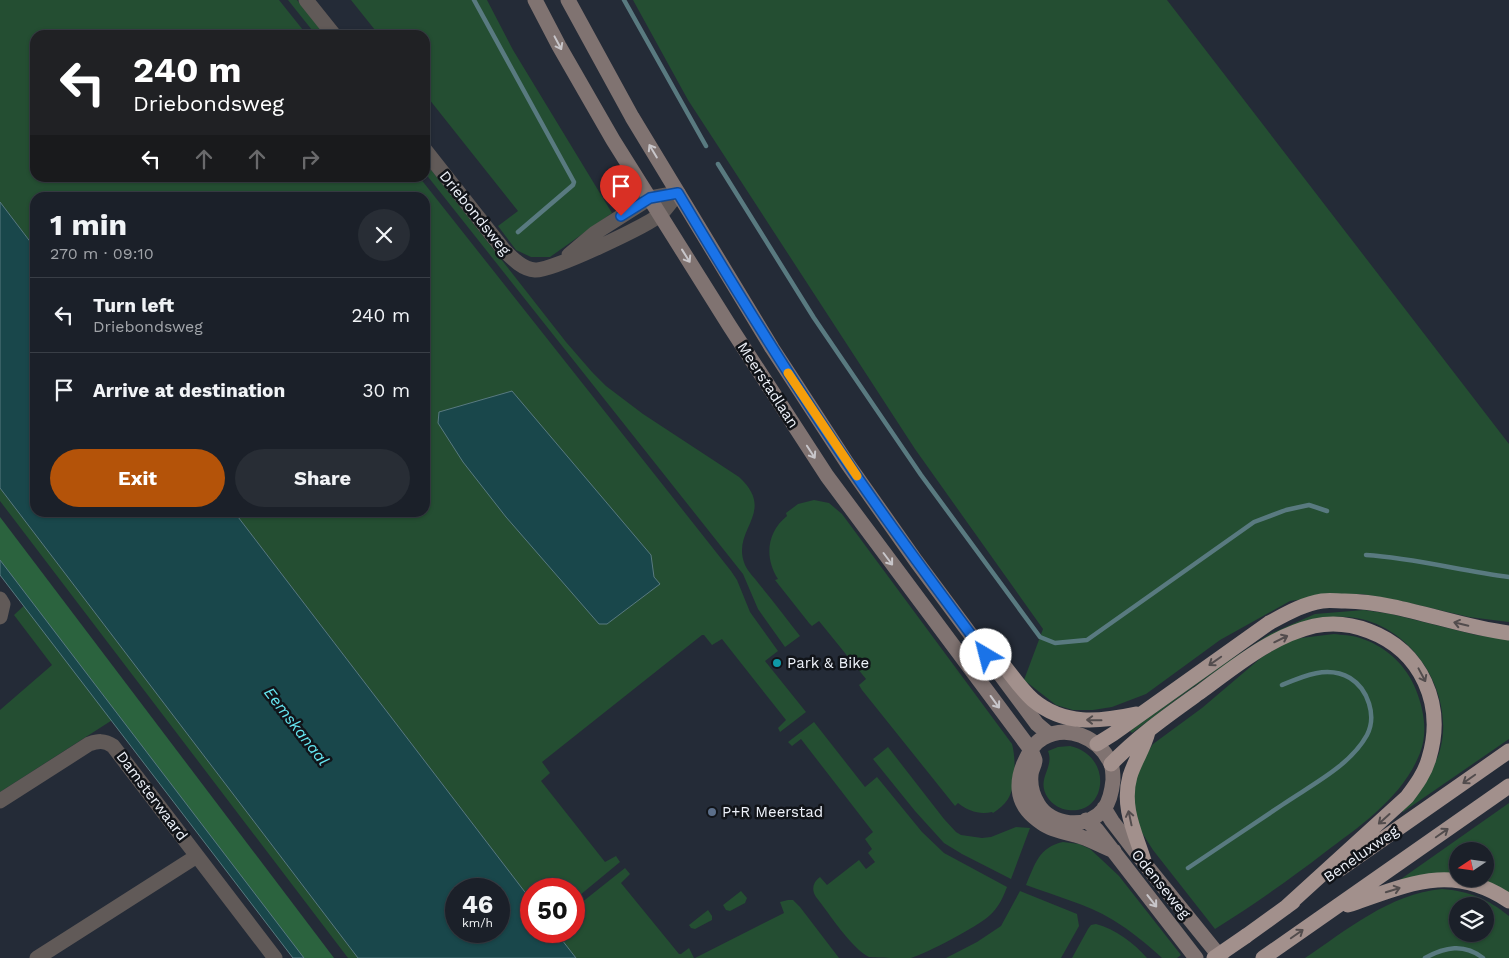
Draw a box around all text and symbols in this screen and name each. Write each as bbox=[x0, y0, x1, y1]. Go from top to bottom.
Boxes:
one-way arrow bbox=[553, 36, 563, 51]
text: 240 m bbox=[133, 49, 242, 91]
icon: left bbox=[50, 50, 115, 115]
text: Driebondsweg bbox=[133, 91, 284, 116]
one-way arrow bbox=[647, 144, 657, 158]
icon: left bbox=[137, 145, 165, 173]
icon: ahead bbox=[190, 145, 218, 173]
icon: ahead bbox=[243, 145, 271, 173]
icon: right bbox=[296, 145, 324, 173]
pin bbox=[600, 165, 642, 216]
street label: Driebondsweg bbox=[436, 167, 514, 259]
icon: arrive bbox=[607, 172, 635, 200]
text: 1 min bbox=[50, 207, 127, 242]
button: close bbox=[358, 209, 410, 261]
text: 270 m · 09:10 bbox=[50, 244, 154, 263]
one-way arrow bbox=[681, 249, 691, 263]
text: Turn left bbox=[93, 294, 174, 317]
icon: left bbox=[50, 301, 78, 329]
text: 240 m bbox=[351, 304, 410, 327]
text: Driebondsweg bbox=[93, 317, 203, 336]
street label: Meerstadlaan bbox=[734, 339, 802, 431]
icon: arrive bbox=[50, 376, 78, 404]
text: Arrive at destination bbox=[93, 379, 285, 402]
text: 30 m bbox=[363, 379, 410, 402]
one-way arrow bbox=[807, 444, 817, 458]
button: Exit bbox=[50, 449, 225, 507]
button: Share bbox=[235, 449, 410, 507]
one-way arrow bbox=[883, 552, 893, 566]
one-way arrow bbox=[1454, 619, 1470, 628]
position arrow bbox=[959, 628, 1011, 680]
one-way arrow bbox=[1273, 633, 1288, 643]
place label: Park & Bike bbox=[787, 654, 869, 672]
one-way arrow bbox=[1208, 656, 1222, 666]
marker: Park & Bike bbox=[771, 657, 783, 669]
one-way arrow bbox=[1418, 667, 1427, 682]
water label: Eemskanaal bbox=[260, 683, 333, 769]
one-way arrow bbox=[990, 695, 1000, 709]
one-way arrow bbox=[1087, 715, 1103, 725]
street label: Damsterwaard bbox=[113, 748, 191, 844]
one-way arrow bbox=[1462, 774, 1476, 784]
place label: P+R Meerstad bbox=[722, 803, 823, 821]
marker: P+R Meerstad bbox=[706, 806, 718, 818]
one-way arrow bbox=[1125, 810, 1134, 826]
one-way arrow bbox=[1378, 813, 1391, 825]
street label: Beneluxweg bbox=[1320, 822, 1402, 886]
one-way arrow bbox=[1434, 828, 1448, 838]
north arrow bbox=[1449, 842, 1494, 888]
map controls bbox=[1449, 842, 1494, 942]
street label: Odenseweg bbox=[1128, 846, 1194, 922]
speed limit sign: 50 bbox=[520, 878, 585, 943]
one-way arrow bbox=[1384, 885, 1400, 895]
text: 46 bbox=[462, 890, 493, 919]
one-way arrow bbox=[1147, 894, 1157, 908]
button: layers bbox=[1449, 897, 1494, 942]
text: km/h bbox=[462, 916, 493, 930]
one-way arrow bbox=[1290, 929, 1304, 939]

